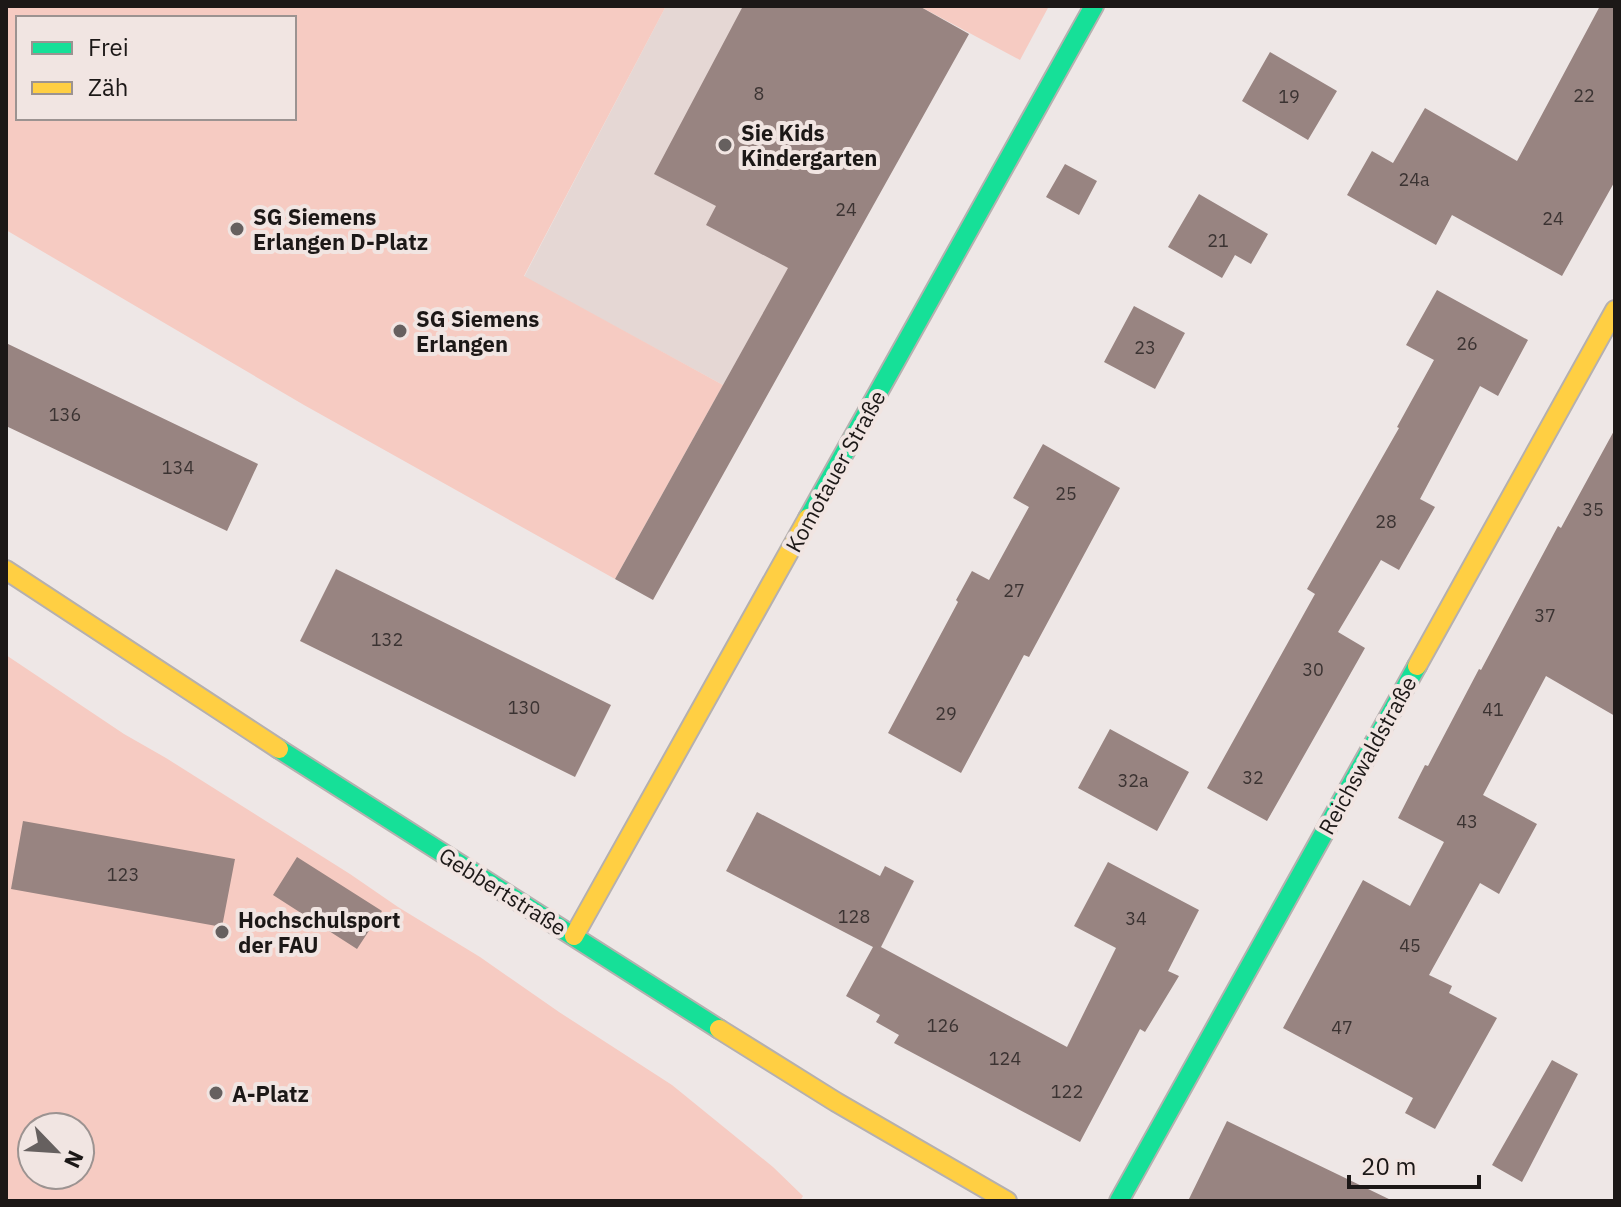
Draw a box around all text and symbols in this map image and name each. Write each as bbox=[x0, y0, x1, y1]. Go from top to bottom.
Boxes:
legend bbox=[16, 16, 296, 120]
text: Frei bbox=[88, 31, 129, 63]
text: Zäh bbox=[88, 71, 128, 103]
house number: 8 bbox=[754, 82, 764, 105]
house number: 22 bbox=[1573, 84, 1595, 107]
house number: 19 bbox=[1278, 85, 1300, 108]
place label: Sie Kids Kindergarten bbox=[741, 118, 877, 172]
marker: Sie Kids Kindergarten bbox=[716, 136, 734, 154]
house number: 24a bbox=[1398, 168, 1430, 191]
house number: 24 bbox=[835, 198, 857, 221]
place label: SG Siemens Erlangen D-Platz bbox=[253, 202, 428, 256]
house number: 24 bbox=[1542, 207, 1564, 230]
marker: SG Siemens Erlangen D-Platz bbox=[228, 220, 246, 238]
house number: 21 bbox=[1207, 229, 1229, 252]
place label: SG Siemens Erlangen bbox=[416, 304, 539, 358]
marker: SG Siemens Erlangen bbox=[391, 322, 409, 340]
house number: 26 bbox=[1456, 332, 1478, 355]
house number: 23 bbox=[1134, 336, 1156, 359]
street label: Komotauer Straße bbox=[778, 385, 892, 557]
house number: 136 bbox=[49, 403, 81, 426]
house number: 134 bbox=[162, 456, 194, 479]
house number: 25 bbox=[1055, 482, 1077, 505]
house number: 35 bbox=[1582, 498, 1604, 521]
house number: 28 bbox=[1375, 510, 1397, 533]
house number: 27 bbox=[1003, 579, 1025, 602]
house number: 37 bbox=[1534, 604, 1556, 627]
house number: 132 bbox=[371, 628, 403, 651]
house number: 30 bbox=[1302, 658, 1324, 681]
street label: Reichswaldstraße bbox=[1311, 671, 1423, 839]
house number: 130 bbox=[508, 696, 540, 719]
house number: 41 bbox=[1482, 698, 1504, 721]
house number: 29 bbox=[935, 702, 957, 725]
house number: 32 bbox=[1242, 766, 1264, 789]
house number: 32a bbox=[1117, 769, 1149, 792]
house number: 43 bbox=[1456, 810, 1478, 833]
street label: Gebbertstraße bbox=[434, 840, 572, 942]
house number: 123 bbox=[107, 863, 139, 886]
place label: Hochschulsport der FAU bbox=[238, 905, 400, 959]
house number: 128 bbox=[838, 905, 870, 928]
house number: 34 bbox=[1125, 907, 1147, 930]
marker: Hochschulsport der FAU bbox=[213, 923, 231, 941]
house number: 45 bbox=[1399, 934, 1421, 957]
house number: 126 bbox=[927, 1014, 959, 1037]
house number: 47 bbox=[1331, 1016, 1353, 1039]
house number: 124 bbox=[989, 1047, 1021, 1070]
place label: A-Platz bbox=[232, 1079, 309, 1108]
house number: 122 bbox=[1051, 1080, 1083, 1103]
marker: A-Platz bbox=[207, 1084, 225, 1102]
north arrow bbox=[16, 1111, 96, 1191]
scale bar bbox=[1349, 1139, 1479, 1189]
text: N bbox=[58, 1146, 91, 1173]
text: 20 m bbox=[1361, 1150, 1416, 1182]

